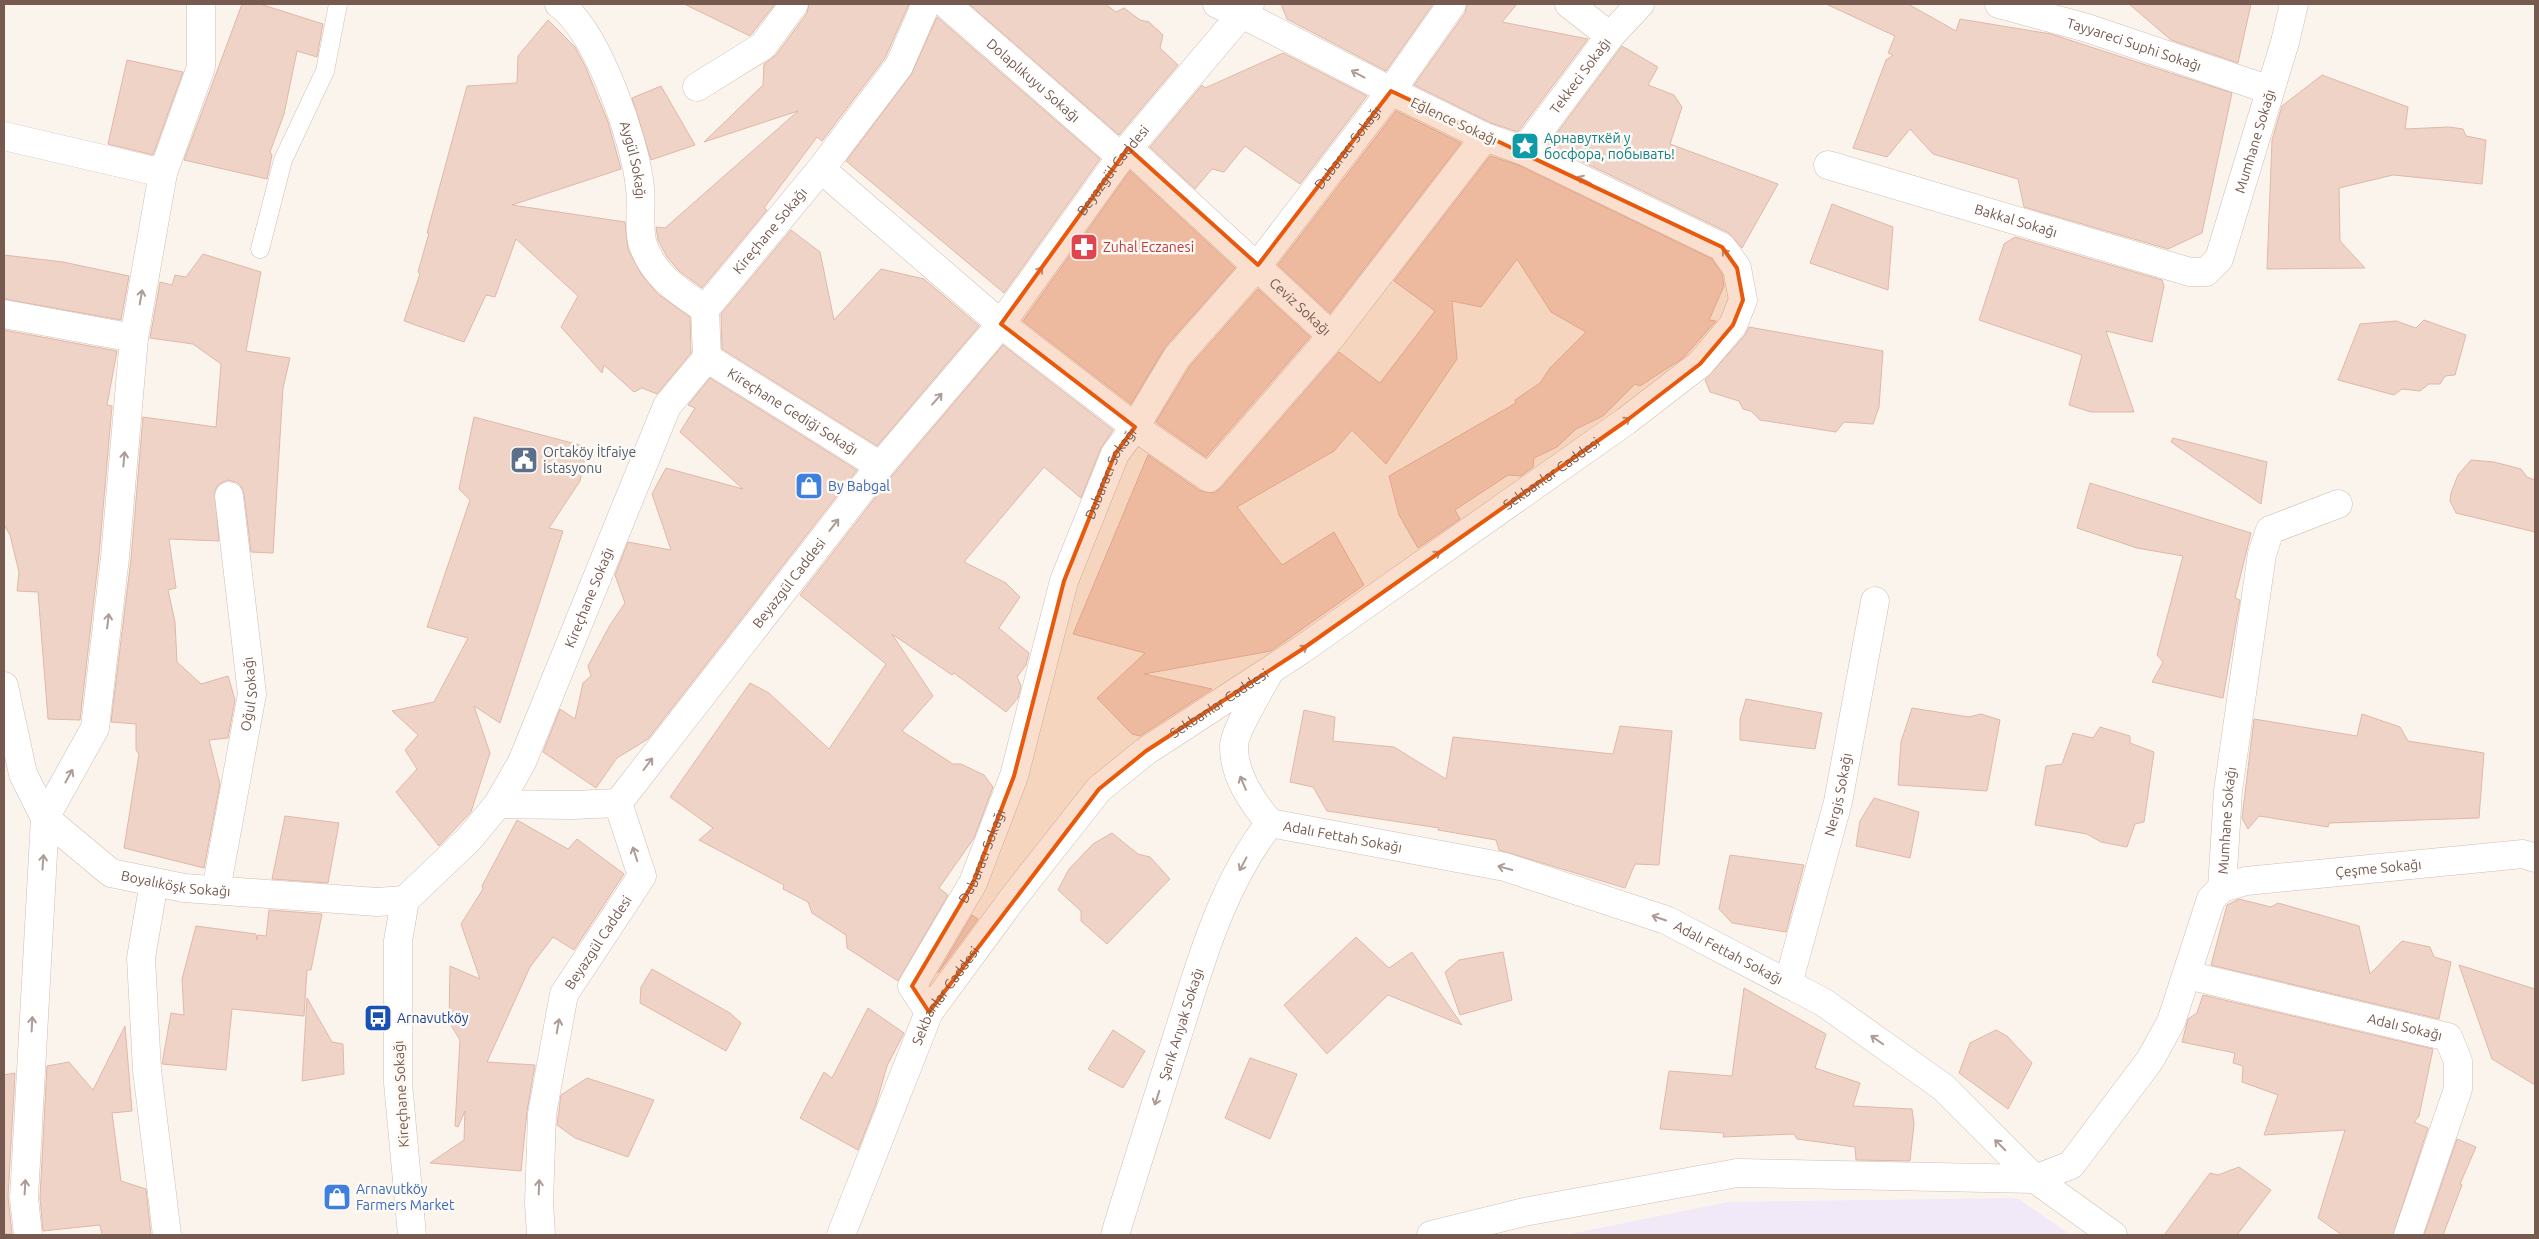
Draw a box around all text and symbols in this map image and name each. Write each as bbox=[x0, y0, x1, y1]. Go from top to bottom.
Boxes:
street label: Tayyareci Suphi Sokağı bbox=[2065, 15, 2203, 74]
street label: Dolaplıkuyu Sokağı bbox=[983, 35, 1083, 125]
street label: Tekkeci Sokağı bbox=[1547, 35, 1614, 117]
one-way arrow bbox=[1351, 69, 1366, 78]
street label: Mumhane Sokağı bbox=[2232, 87, 2278, 195]
street label: Eğlence Sokağı bbox=[1408, 94, 1500, 148]
street label: Dubaracı Sokağı bbox=[1311, 103, 1384, 192]
street label: Aygül Sokağı bbox=[617, 119, 649, 199]
street label: Beyazgül Caddesi bbox=[1074, 122, 1152, 219]
place label: Арнавуткёй у босфора, побывать! bbox=[1544, 130, 1675, 162]
place icon: Арнавуткёй у босфора, побывать! bbox=[1510, 131, 1540, 161]
one-way arrow bbox=[1577, 175, 1592, 184]
street label: Kireçhane Sokağı bbox=[729, 184, 810, 277]
street label: Bakkal Sokağı bbox=[1973, 201, 2059, 240]
pharmacy icon: Zuhal Eczanesi bbox=[1069, 232, 1099, 262]
place label: Zuhal Eczanesi bbox=[1103, 239, 1194, 255]
one-way arrow bbox=[1722, 248, 1732, 262]
one-way arrow bbox=[1033, 266, 1043, 280]
street label: Ceviz Sokağı bbox=[1266, 274, 1334, 339]
one-way arrow bbox=[137, 290, 147, 306]
street label: Kireçhane Gediği Sokağı bbox=[725, 365, 861, 458]
one-way arrow bbox=[931, 393, 942, 406]
one-way arrow bbox=[1617, 417, 1631, 427]
street label: Dubaracı Sokağı bbox=[1082, 425, 1140, 522]
street label: Sekbanlar Caddesi bbox=[1500, 434, 1603, 513]
place label: Ortaköy İtfaiye İstasyonu bbox=[543, 444, 636, 476]
public building icon: Ortaköy İtfaiye İstasyonu bbox=[509, 445, 539, 475]
one-way arrow bbox=[119, 451, 128, 467]
shop icon: By Babgal bbox=[794, 471, 824, 501]
place label: By Babgal bbox=[828, 478, 890, 494]
one-way arrow bbox=[828, 519, 839, 532]
street label: Beyazgül Caddesi bbox=[749, 535, 829, 631]
street label: Kireçhane Sokağı bbox=[561, 545, 617, 650]
one-way arrow bbox=[1427, 551, 1441, 561]
one-way arrow bbox=[103, 613, 113, 629]
one-way arrow bbox=[1294, 645, 1308, 655]
street label: Oğul Sokağı bbox=[237, 656, 260, 733]
street label: Sekbanlar Caddesi bbox=[1167, 665, 1272, 741]
street label: Nergis Sokağı bbox=[1821, 752, 1855, 838]
one-way arrow bbox=[643, 757, 653, 771]
street label: Mumhane Sokağı bbox=[2215, 766, 2239, 875]
one-way arrow bbox=[64, 768, 74, 783]
one-way arrow bbox=[1238, 776, 1248, 791]
street label: Dubaracı Sokağı bbox=[955, 807, 1009, 906]
street label: Adalı Fettah Sokağı bbox=[1282, 818, 1403, 856]
one-way arrow bbox=[630, 846, 639, 862]
one-way arrow bbox=[38, 854, 47, 870]
one-way arrow bbox=[1238, 856, 1248, 871]
street label: Çeşme Sokağı bbox=[2334, 856, 2422, 880]
one-way arrow bbox=[1497, 862, 1513, 872]
street label: Boyalıköşk Sokağı bbox=[120, 867, 231, 899]
street label: Beyazgül Caddesi bbox=[561, 892, 635, 992]
one-way arrow bbox=[1652, 913, 1667, 922]
street label: Adalı Fettah Sokağı bbox=[1671, 918, 1786, 988]
street label: Sekbanlar Caddesi bbox=[909, 943, 983, 1047]
street label: Şarık Arıyak Sokağı bbox=[1156, 966, 1206, 1082]
bus stop icon: Arnavutköy bbox=[363, 1003, 393, 1033]
place label: Arnavutköy bbox=[397, 1010, 469, 1026]
street label: Adalı Sokağı bbox=[2366, 1010, 2444, 1043]
one-way arrow bbox=[28, 1017, 37, 1033]
one-way arrow bbox=[553, 1018, 563, 1034]
one-way arrow bbox=[1870, 1035, 1884, 1045]
street label: Kireçhane Sokağı bbox=[390, 1040, 412, 1148]
one-way arrow bbox=[1152, 1090, 1162, 1106]
one-way arrow bbox=[1994, 1139, 2006, 1151]
one-way arrow bbox=[20, 1179, 29, 1195]
one-way arrow bbox=[535, 1179, 544, 1195]
place label: Arnavutköy Farmers Market bbox=[356, 1181, 455, 1213]
shop icon: Arnavutköy Farmers Market bbox=[322, 1182, 352, 1212]

